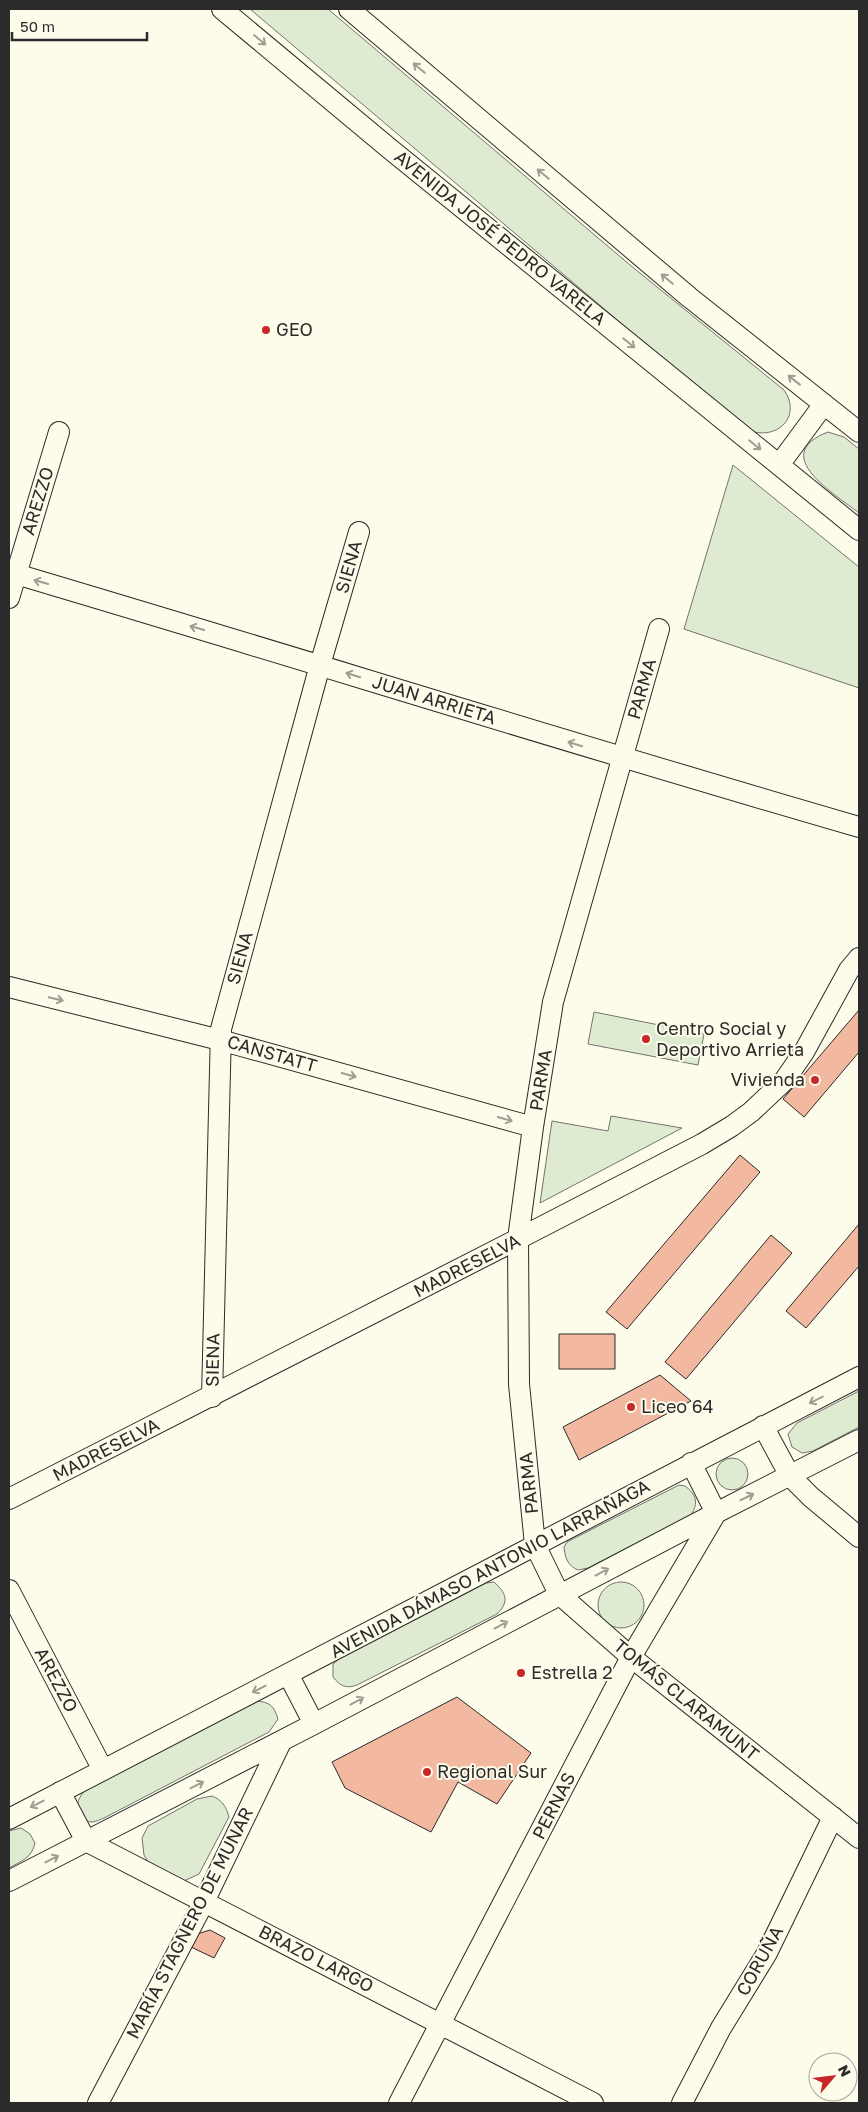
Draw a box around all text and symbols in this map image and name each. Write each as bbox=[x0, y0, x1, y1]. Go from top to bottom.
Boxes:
scale bar bbox=[12, 10, 148, 42]
text: 50 m bbox=[20, 17, 55, 35]
one-way arrow bbox=[253, 34, 266, 46]
one-way arrow bbox=[413, 63, 426, 74]
street label: AVENIDA JOSÉ PEDRO VARELA bbox=[390, 145, 611, 329]
one-way arrow bbox=[537, 168, 550, 179]
one-way arrow bbox=[660, 273, 673, 284]
place label: GEO bbox=[276, 318, 313, 340]
marker: GEO bbox=[260, 324, 272, 336]
one-way arrow bbox=[622, 337, 635, 348]
one-way arrow bbox=[788, 375, 801, 386]
one-way arrow bbox=[748, 440, 761, 451]
street label: AREZZO bbox=[16, 464, 58, 537]
street label: SIENA bbox=[330, 538, 366, 596]
one-way arrow bbox=[33, 576, 49, 586]
one-way arrow bbox=[189, 623, 205, 632]
street label: PARMA bbox=[622, 656, 660, 722]
one-way arrow bbox=[345, 669, 361, 679]
street label: JUAN ARRIETA bbox=[370, 670, 499, 728]
one-way arrow bbox=[567, 738, 583, 748]
street label: SIENA bbox=[221, 929, 257, 987]
one-way arrow bbox=[48, 995, 64, 1004]
place label: Centro Social y Deportivo Arrieta bbox=[656, 1017, 804, 1060]
street label: CANSTATT bbox=[225, 1030, 320, 1076]
marker: Centro Social y Deportivo Arrieta bbox=[640, 1033, 652, 1045]
street label: PARMA bbox=[524, 1047, 556, 1112]
place label: Vivienda bbox=[730, 1068, 805, 1090]
one-way arrow bbox=[340, 1071, 356, 1081]
marker: Vivienda bbox=[809, 1074, 821, 1086]
one-way arrow bbox=[497, 1115, 513, 1124]
street label: MADRESELVA bbox=[410, 1229, 524, 1301]
street label: SIENA bbox=[201, 1333, 223, 1387]
place label: Liceo 64 bbox=[641, 1395, 714, 1417]
one-way arrow bbox=[809, 1395, 824, 1405]
marker: Liceo 64 bbox=[625, 1401, 637, 1413]
street label: MADRESELVA bbox=[49, 1413, 163, 1485]
street label: PARMA bbox=[514, 1451, 542, 1515]
street label: AVENIDA DÁMASO ANTONIO LARRAÑAGA bbox=[326, 1474, 653, 1662]
one-way arrow bbox=[739, 1492, 754, 1501]
one-way arrow bbox=[595, 1567, 610, 1577]
one-way arrow bbox=[493, 1620, 508, 1630]
street label: TOMÁS CLARAMUNT bbox=[610, 1634, 764, 1765]
street label: AREZZO bbox=[31, 1643, 83, 1716]
place label: Estrella 2 bbox=[531, 1661, 613, 1683]
marker: Estrella 2 bbox=[515, 1667, 527, 1679]
one-way arrow bbox=[252, 1685, 267, 1694]
one-way arrow bbox=[350, 1696, 364, 1706]
place label: Regional Sur bbox=[437, 1760, 547, 1782]
marker: Regional Sur bbox=[421, 1766, 433, 1778]
street label: PERNAS bbox=[527, 1768, 579, 1843]
one-way arrow bbox=[189, 1780, 204, 1790]
one-way arrow bbox=[30, 1800, 45, 1809]
street label: MARÍA STAGNERO DE MUNAR bbox=[121, 1803, 257, 2042]
one-way arrow bbox=[44, 1854, 59, 1863]
street label: BRAZO LARGO bbox=[255, 1920, 378, 1996]
street label: CORUÑA bbox=[731, 1922, 787, 1999]
north arrow bbox=[808, 2052, 858, 2102]
text: N bbox=[835, 2062, 855, 2079]

